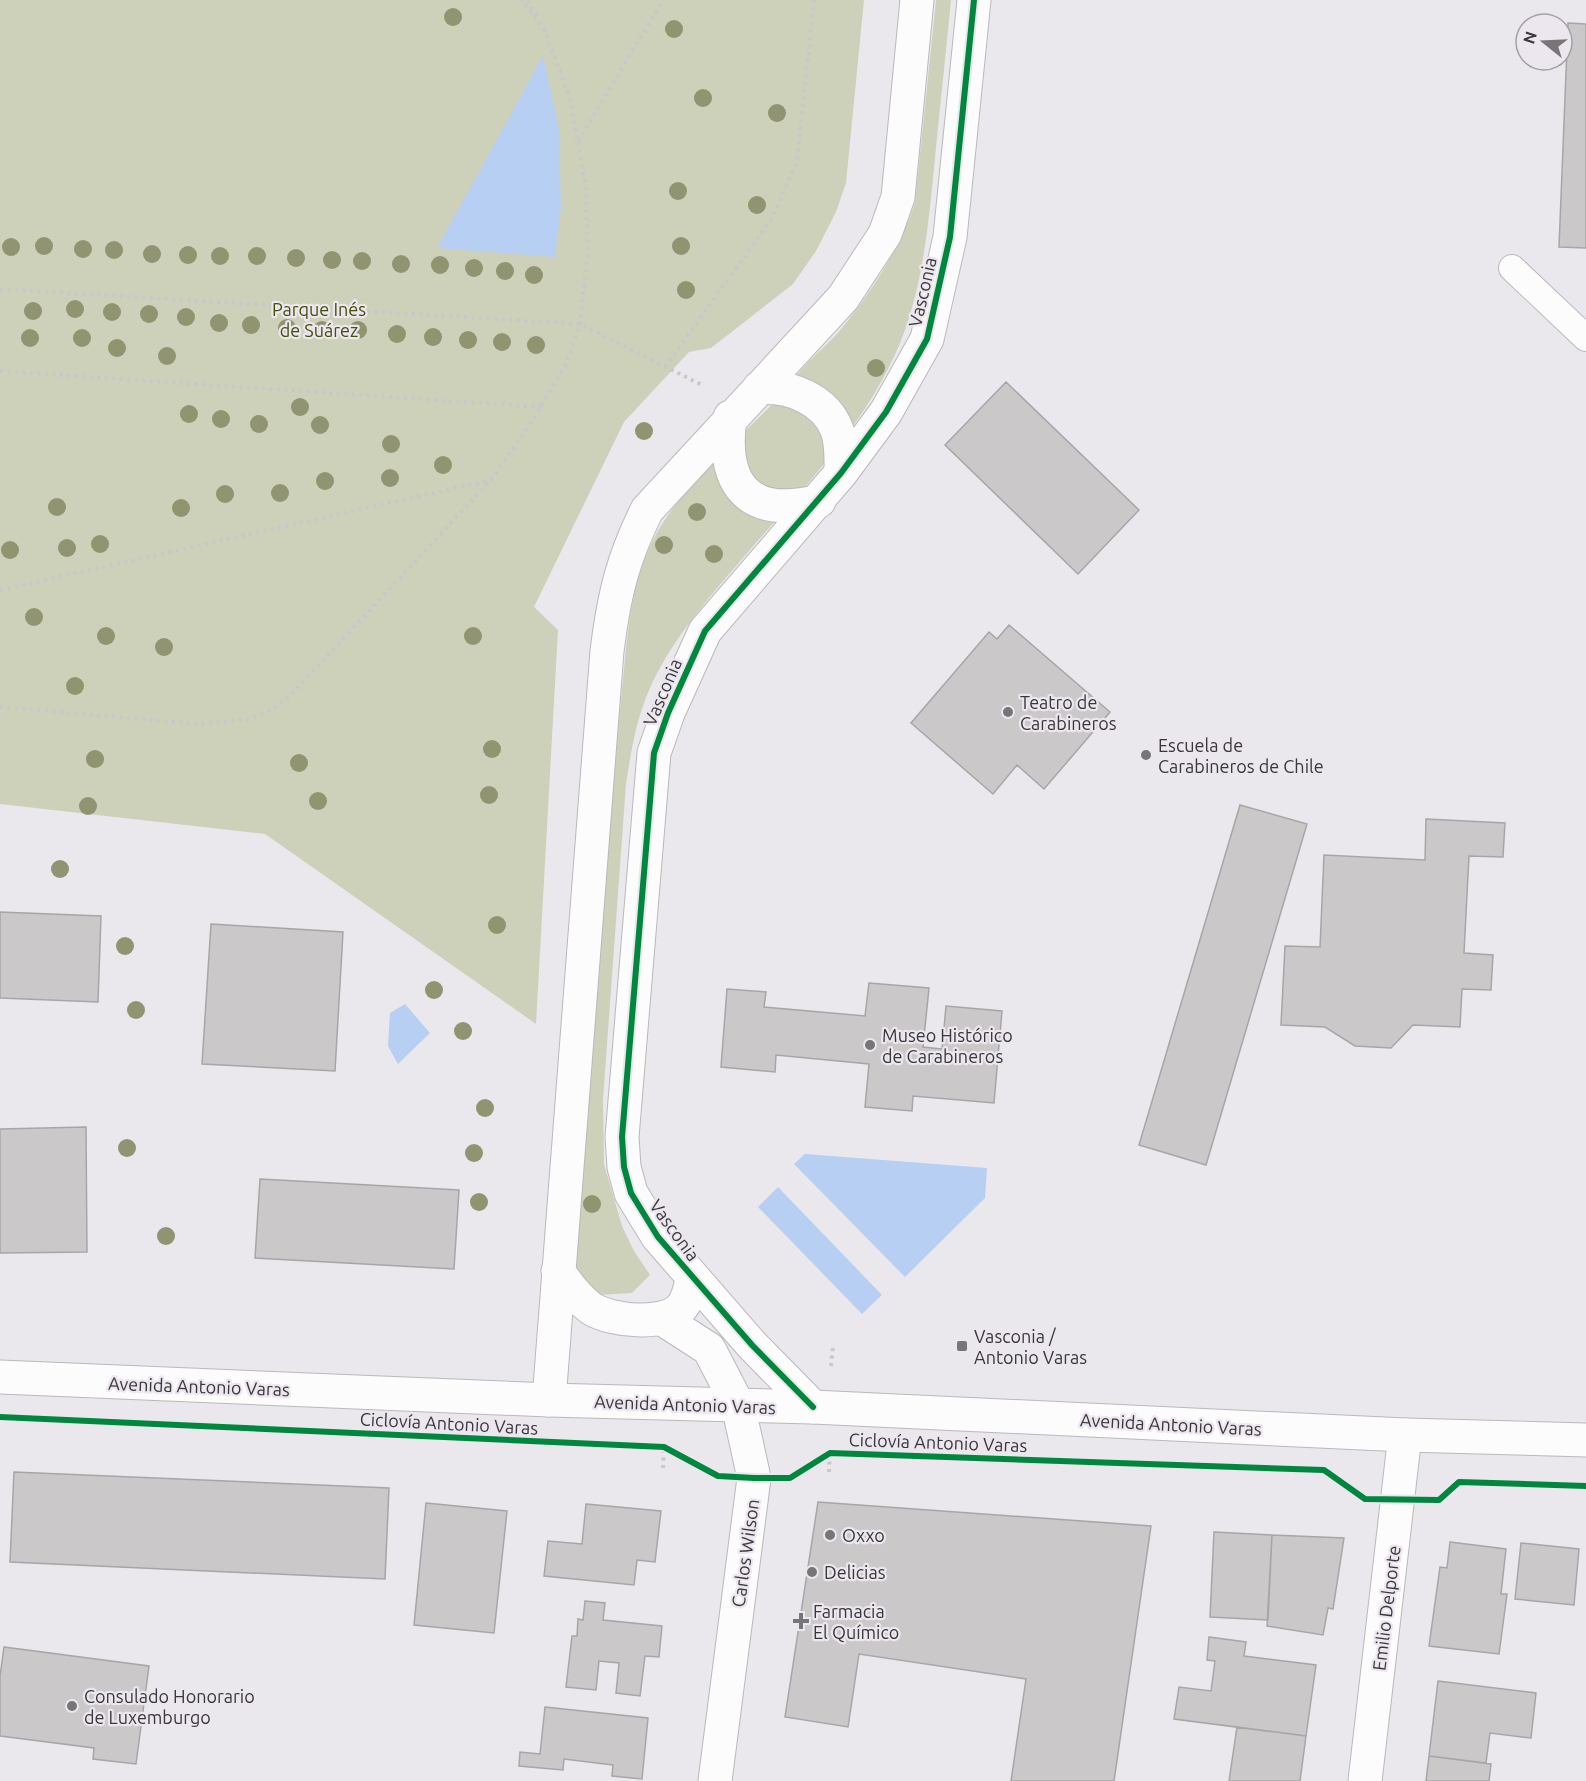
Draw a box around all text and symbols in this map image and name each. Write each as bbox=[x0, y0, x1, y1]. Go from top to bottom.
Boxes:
north arrow bbox=[1514, 12, 1574, 72]
text: N bbox=[1519, 29, 1540, 46]
street label: Vasconia bbox=[904, 255, 940, 329]
park label: Parque Inés de Suárez bbox=[272, 299, 366, 340]
street label: Vasconia bbox=[639, 655, 685, 729]
place label: Teatro de Carabineros bbox=[1020, 692, 1117, 733]
marker: Teatro de Carabineros bbox=[1001, 705, 1015, 719]
place label: Escuela de Carabineros de Chile bbox=[1158, 735, 1324, 776]
marker: Escuela de Carabineros de Chile bbox=[1139, 748, 1153, 762]
place label: Museo Histórico de Carabineros bbox=[882, 1025, 1013, 1066]
marker: Museo Histórico de Carabineros bbox=[863, 1038, 877, 1052]
street label: Vasconia bbox=[646, 1195, 704, 1265]
place label: Vasconia / Antonio Varas bbox=[974, 1326, 1087, 1367]
marker: Vasconia / Antonio Varas bbox=[955, 1339, 969, 1353]
street label: Avenida Antonio Varas bbox=[108, 1373, 290, 1399]
street label: Avenida Antonio Varas bbox=[594, 1391, 776, 1417]
street label: Ciclovía Antonio Varas bbox=[359, 1408, 539, 1438]
street label: Avenida Antonio Varas bbox=[1080, 1409, 1262, 1439]
street label: Ciclovía Antonio Varas bbox=[848, 1429, 1028, 1455]
street label: Carlos Wilson bbox=[728, 1498, 762, 1608]
place label: Oxxo bbox=[842, 1525, 885, 1545]
marker: Oxxo bbox=[823, 1528, 837, 1542]
street label: Emilio Delporte bbox=[1368, 1544, 1404, 1672]
place label: Delicias bbox=[824, 1562, 886, 1582]
marker: Delicias bbox=[805, 1565, 819, 1579]
place label: Farmacia El Químico bbox=[813, 1601, 899, 1643]
marker: Farmacia El Químico bbox=[794, 1614, 808, 1628]
place label: Consulado Honorario de Luxemburgo bbox=[84, 1686, 255, 1727]
marker: Consulado Honorario de Luxemburgo bbox=[65, 1699, 79, 1713]

